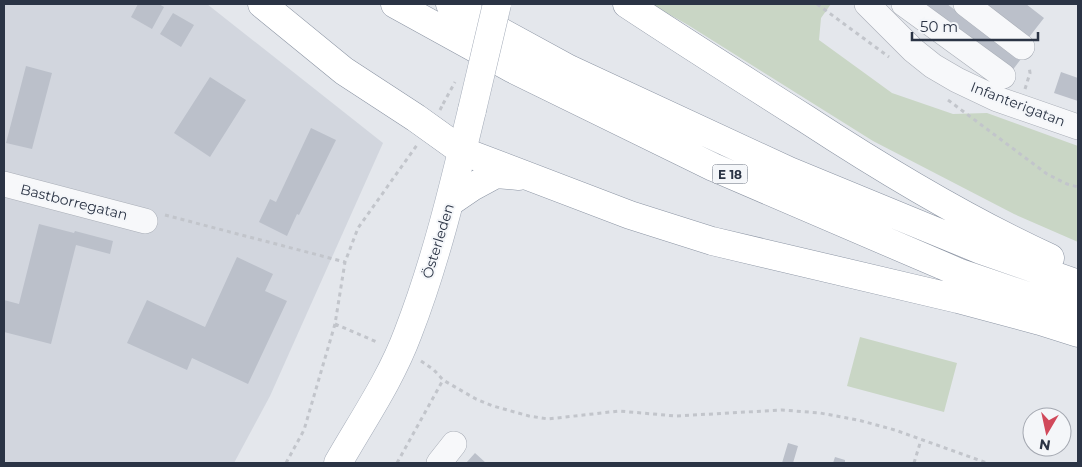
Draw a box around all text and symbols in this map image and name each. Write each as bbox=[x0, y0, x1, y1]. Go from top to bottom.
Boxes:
scale bar bbox=[912, 10, 1038, 42]
text: 50 m bbox=[920, 17, 958, 36]
street label: Infanterigatan bbox=[968, 78, 1068, 130]
road number: E 18 bbox=[712, 164, 748, 183]
street label: Bastborregatan bbox=[18, 180, 130, 224]
street label: Österleden bbox=[418, 201, 458, 281]
north arrow bbox=[1022, 407, 1072, 457]
text: N bbox=[1038, 435, 1052, 455]

